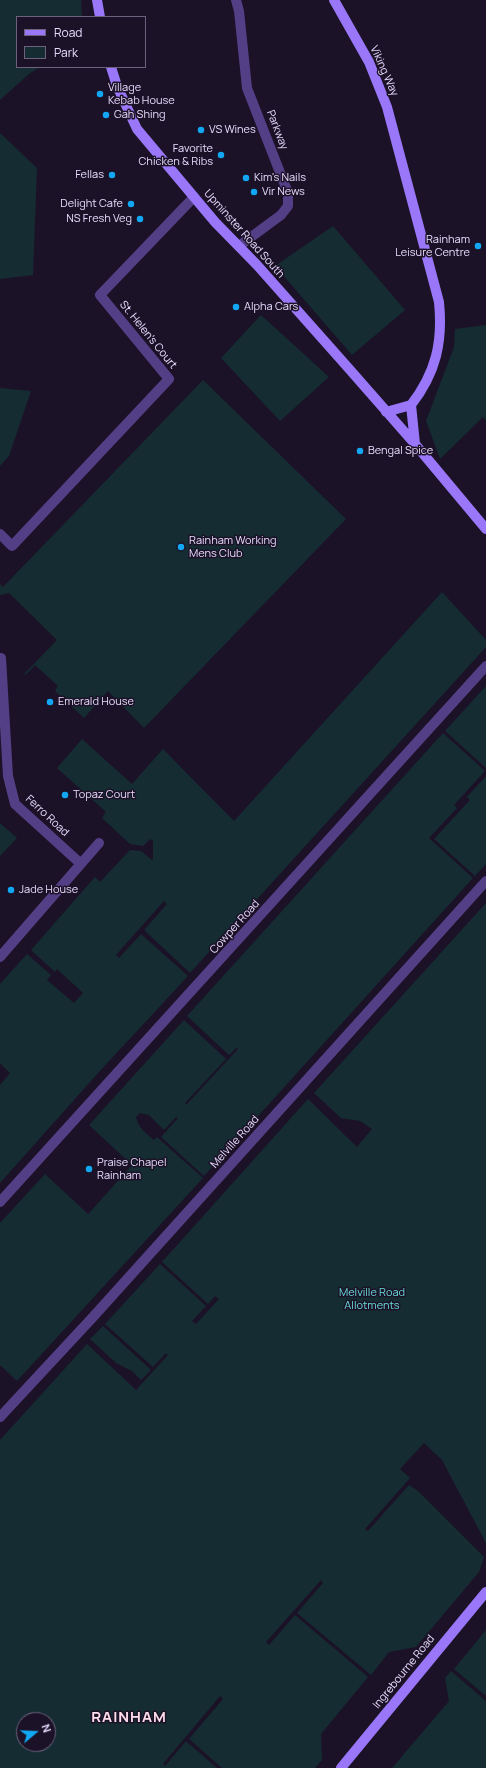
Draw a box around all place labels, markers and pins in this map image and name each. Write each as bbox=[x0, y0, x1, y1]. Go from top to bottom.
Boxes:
place label: Village Kebab House bbox=[108, 81, 175, 107]
marker: Village Kebab House bbox=[95, 89, 105, 99]
place label: Gah Shing bbox=[114, 108, 166, 122]
marker: Gah Shing bbox=[101, 110, 111, 120]
place label: VS Wines bbox=[209, 123, 256, 137]
marker: VS Wines bbox=[196, 125, 206, 135]
place label: Favorite Chicken & Ribs bbox=[138, 142, 213, 168]
marker: Favorite Chicken & Ribs bbox=[216, 150, 226, 160]
place label: Fellas bbox=[75, 168, 104, 182]
marker: Fellas bbox=[107, 170, 117, 180]
place label: Kim's Nails bbox=[254, 171, 306, 185]
marker: Kim's Nails bbox=[241, 173, 251, 183]
place label: Vir News bbox=[262, 185, 305, 199]
marker: Vir News bbox=[249, 187, 259, 197]
place label: Delight Cafe bbox=[60, 197, 123, 211]
marker: Delight Cafe bbox=[126, 199, 136, 209]
place label: NS Fresh Veg bbox=[66, 212, 132, 226]
marker: NS Fresh Veg bbox=[135, 214, 145, 224]
place label: Rainham Leisure Centre bbox=[395, 233, 470, 259]
marker: Rainham Leisure Centre bbox=[473, 241, 483, 251]
place label: Alpha Cars bbox=[244, 300, 298, 314]
marker: Alpha Cars bbox=[231, 302, 241, 312]
place label: Bengal Spice bbox=[368, 444, 433, 458]
marker: Bengal Spice bbox=[355, 446, 365, 456]
place label: Rainham Working Mens Club bbox=[189, 534, 276, 560]
marker: Rainham Working Mens Club bbox=[176, 542, 186, 552]
place label: Emerald House bbox=[58, 695, 134, 709]
marker: Emerald House bbox=[45, 697, 55, 707]
place label: Topaz Court bbox=[73, 788, 135, 802]
marker: Topaz Court bbox=[60, 790, 70, 800]
place label: Jade House bbox=[19, 883, 78, 897]
marker: Jade House bbox=[6, 885, 16, 895]
place label: Praise Chapel Rainham bbox=[97, 1156, 166, 1182]
marker: Praise Chapel Rainham bbox=[84, 1164, 94, 1174]

